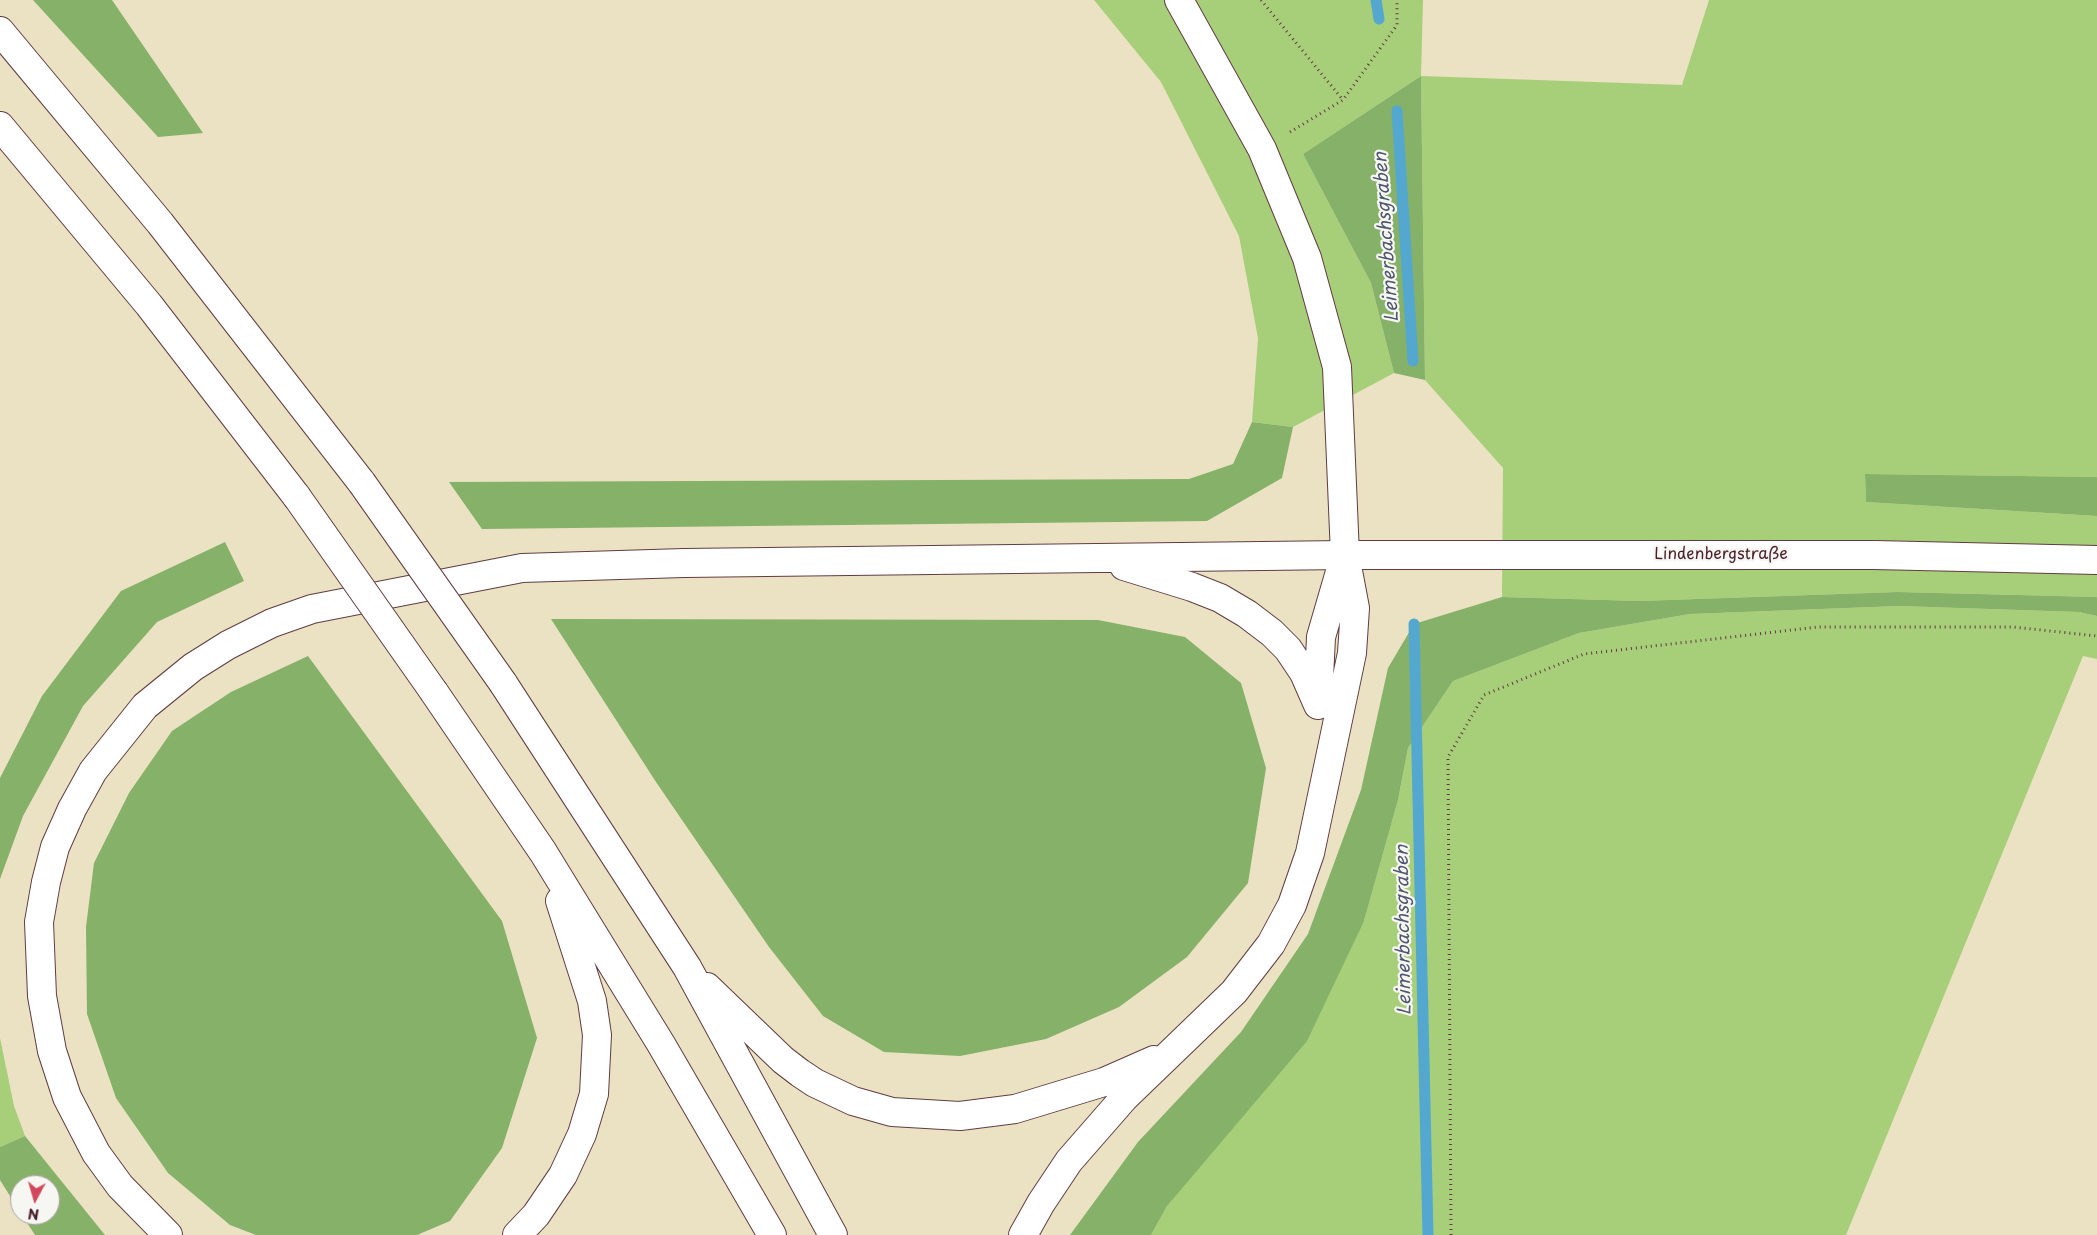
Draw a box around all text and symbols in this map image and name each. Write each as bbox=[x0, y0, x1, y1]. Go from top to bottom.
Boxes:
water label: Leimerbachsgraben bbox=[1370, 151, 1404, 323]
street label: Lindenbergstraße bbox=[1654, 545, 1788, 565]
water label: Leimerbachsgraben bbox=[1392, 845, 1416, 1015]
north arrow bbox=[10, 1175, 60, 1225]
text: N bbox=[27, 1203, 40, 1225]

